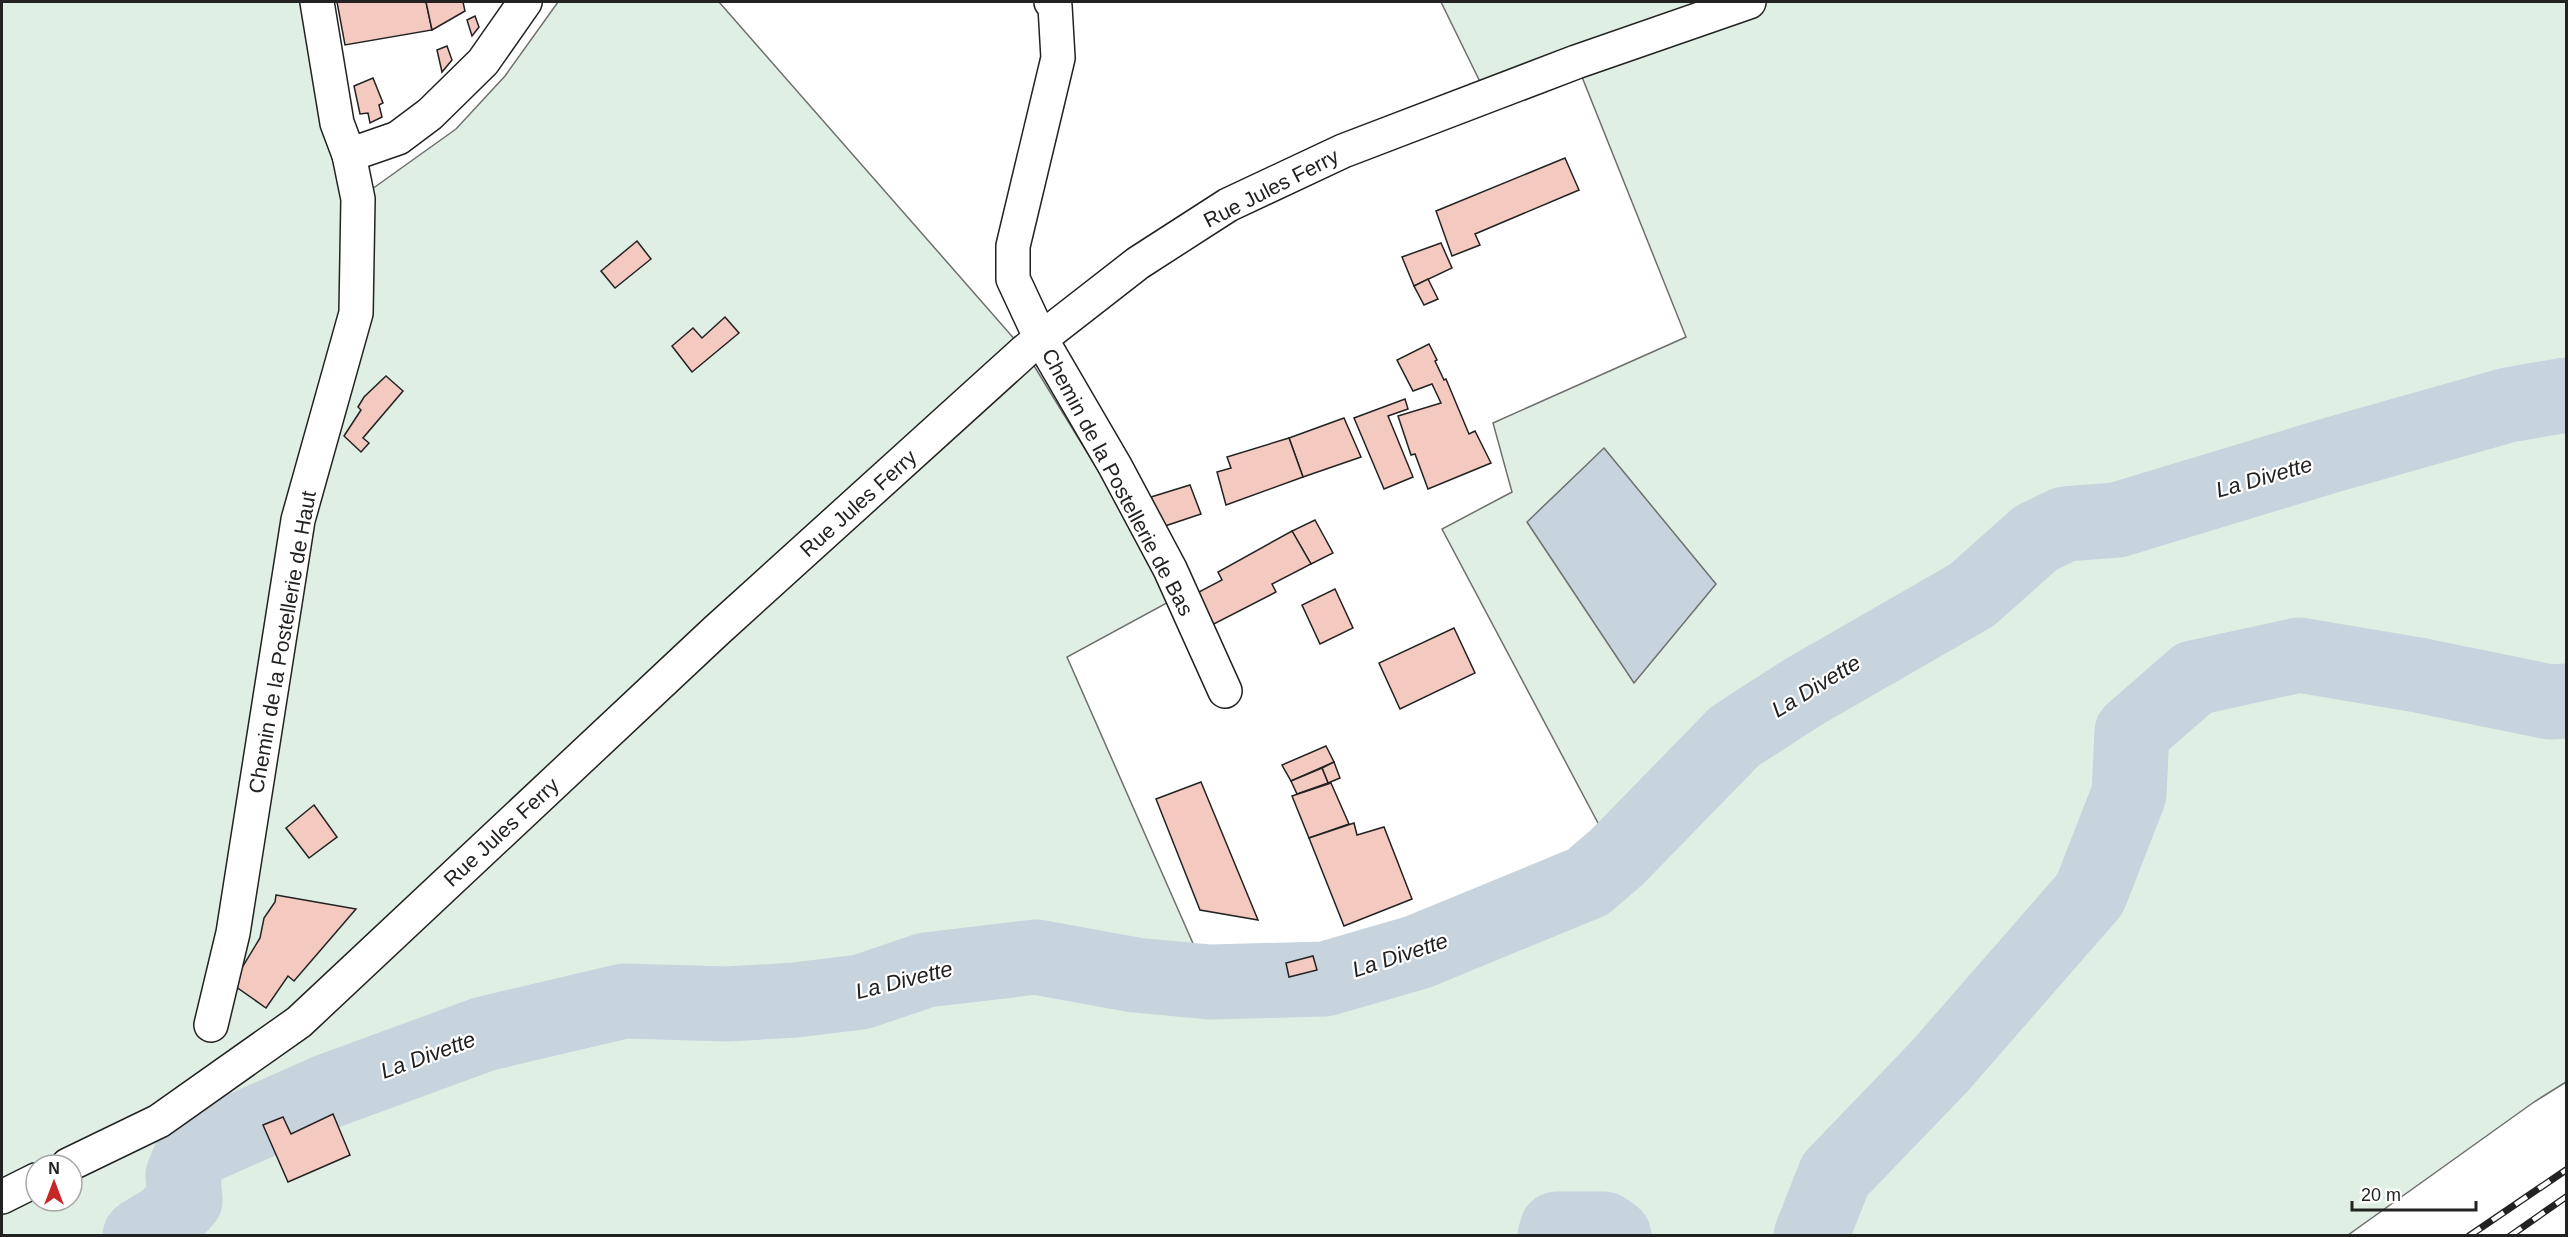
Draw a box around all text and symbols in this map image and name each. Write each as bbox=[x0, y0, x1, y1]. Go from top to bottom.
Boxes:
street label: Rue Jules Ferry bbox=[1200, 144, 1343, 232]
street label: Chemin de la Postellerie de Bas bbox=[1038, 345, 1198, 619]
street label: Rue Jules Ferry bbox=[795, 445, 921, 561]
water label: La Divette bbox=[2213, 451, 2315, 503]
street label: Chemin de la Postellerie de Haut bbox=[244, 489, 320, 795]
water label: La Divette bbox=[1767, 650, 1865, 722]
street label: Rue Jules Ferry bbox=[439, 773, 563, 891]
water label: La Divette bbox=[1349, 928, 1451, 982]
water label: La Divette bbox=[853, 956, 955, 1004]
water label: La Divette bbox=[377, 1026, 479, 1084]
north arrow bbox=[24, 1153, 84, 1213]
text: N bbox=[48, 1160, 60, 1177]
scale bar bbox=[2352, 1174, 2476, 1212]
text: 20 m bbox=[2361, 1185, 2401, 1205]

